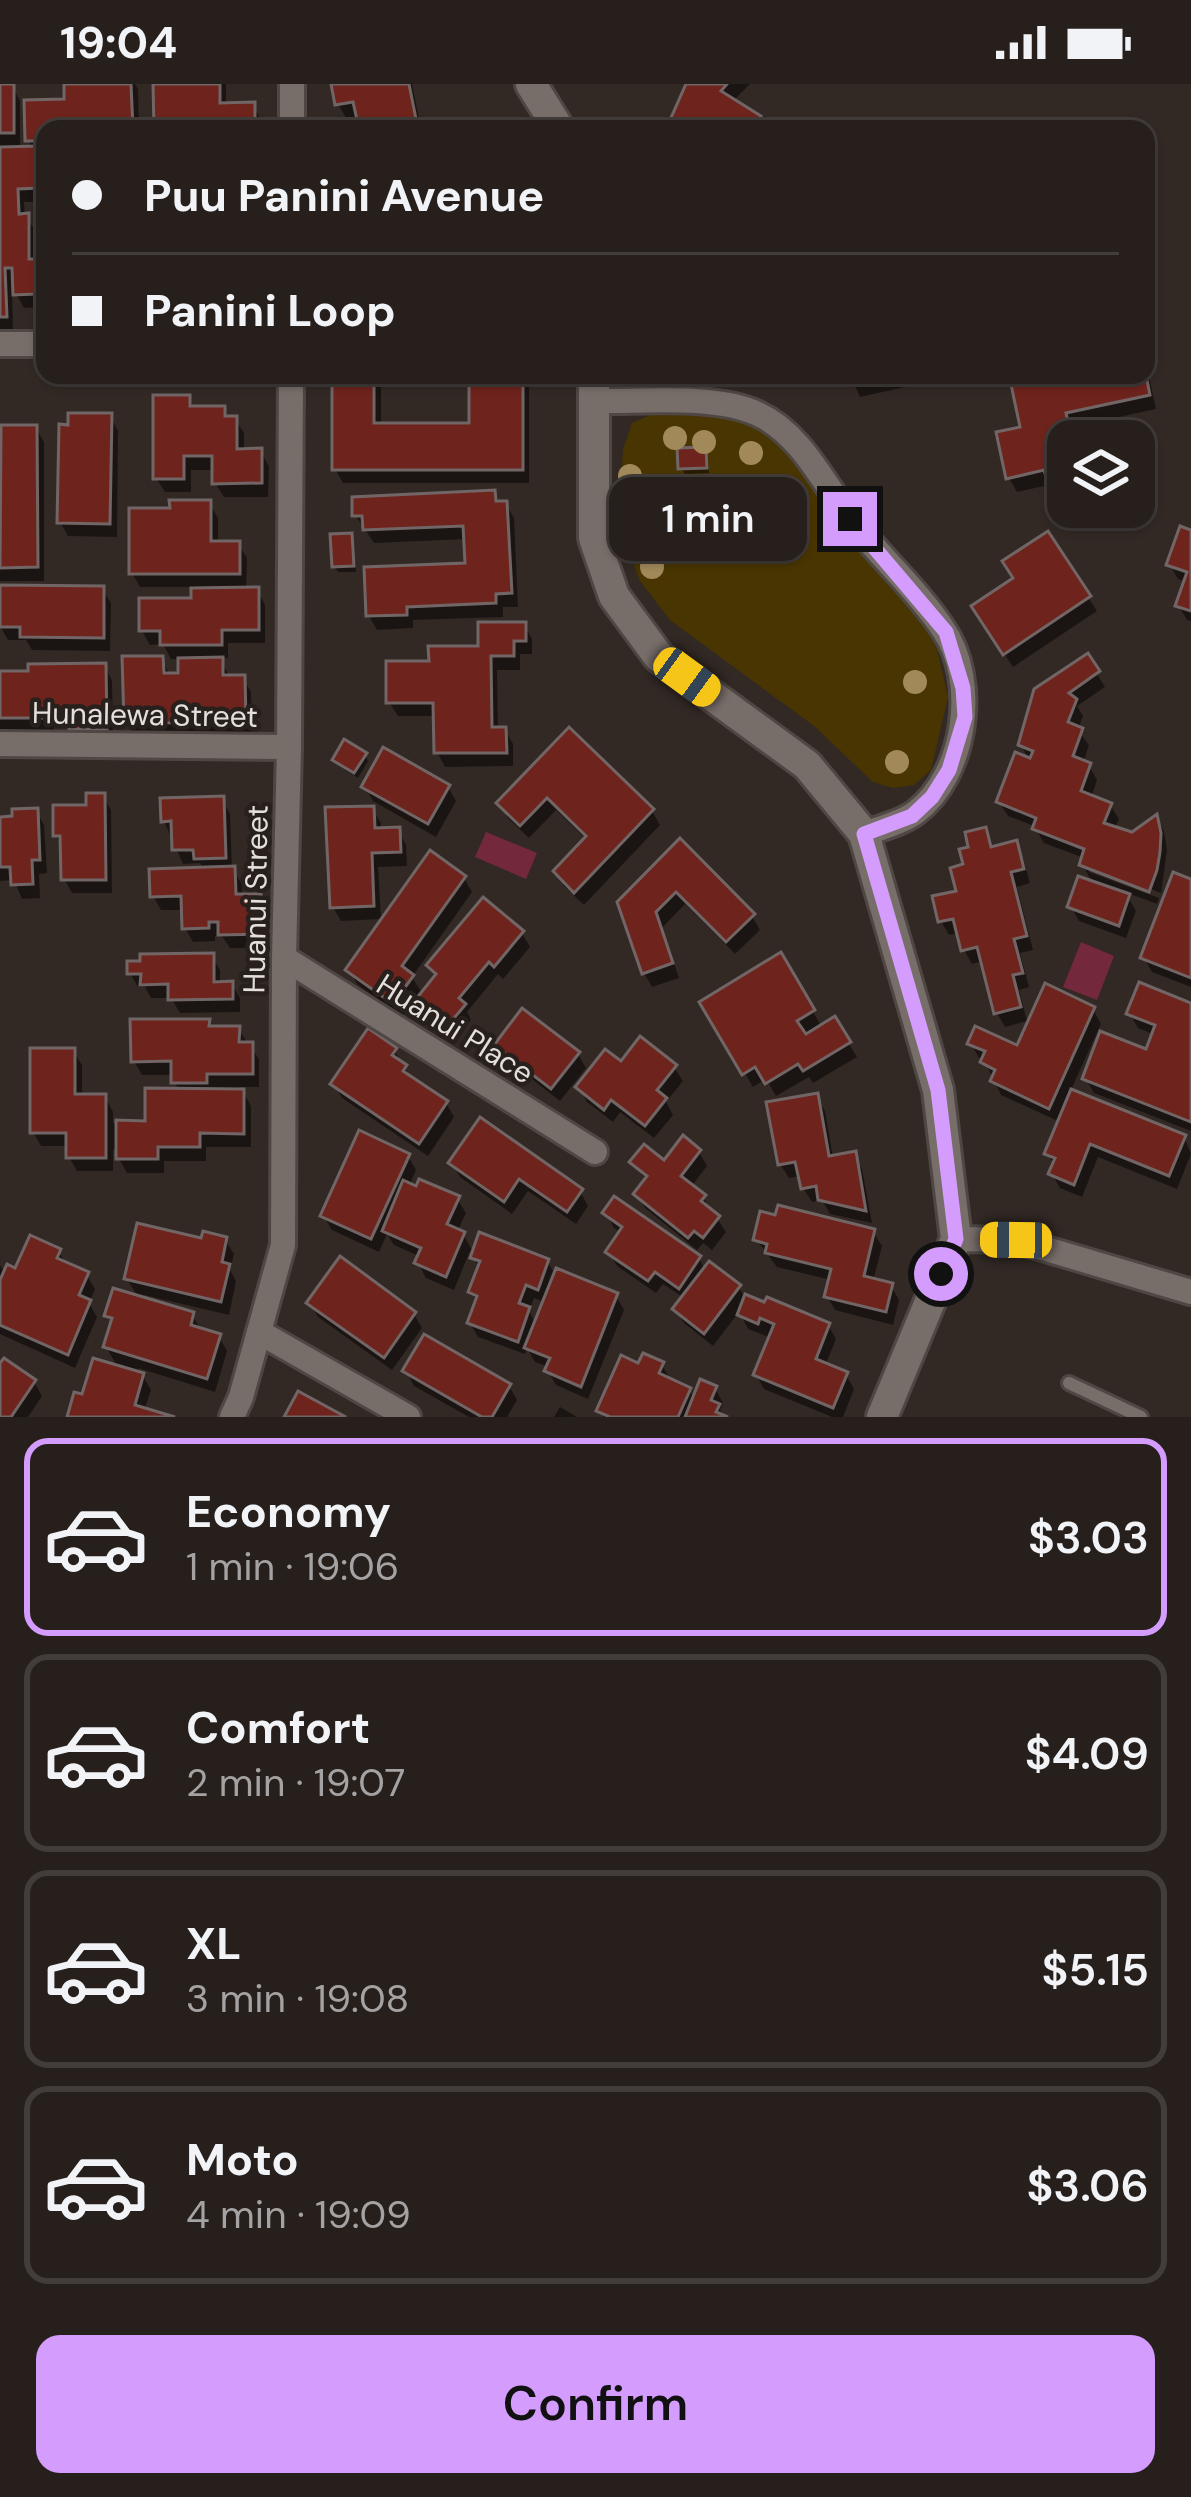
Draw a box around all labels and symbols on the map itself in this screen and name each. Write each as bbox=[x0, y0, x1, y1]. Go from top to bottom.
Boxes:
callout: 1 min bbox=[610, 477, 808, 561]
route end bbox=[823, 492, 877, 546]
car bbox=[647, 641, 727, 713]
street label: Hunalewa Street bbox=[32, 693, 258, 736]
street label: Huanui Street bbox=[234, 804, 277, 994]
street label: Huanui Place bbox=[369, 965, 541, 1092]
car bbox=[980, 1221, 1052, 1259]
route start bbox=[914, 1247, 968, 1301]

